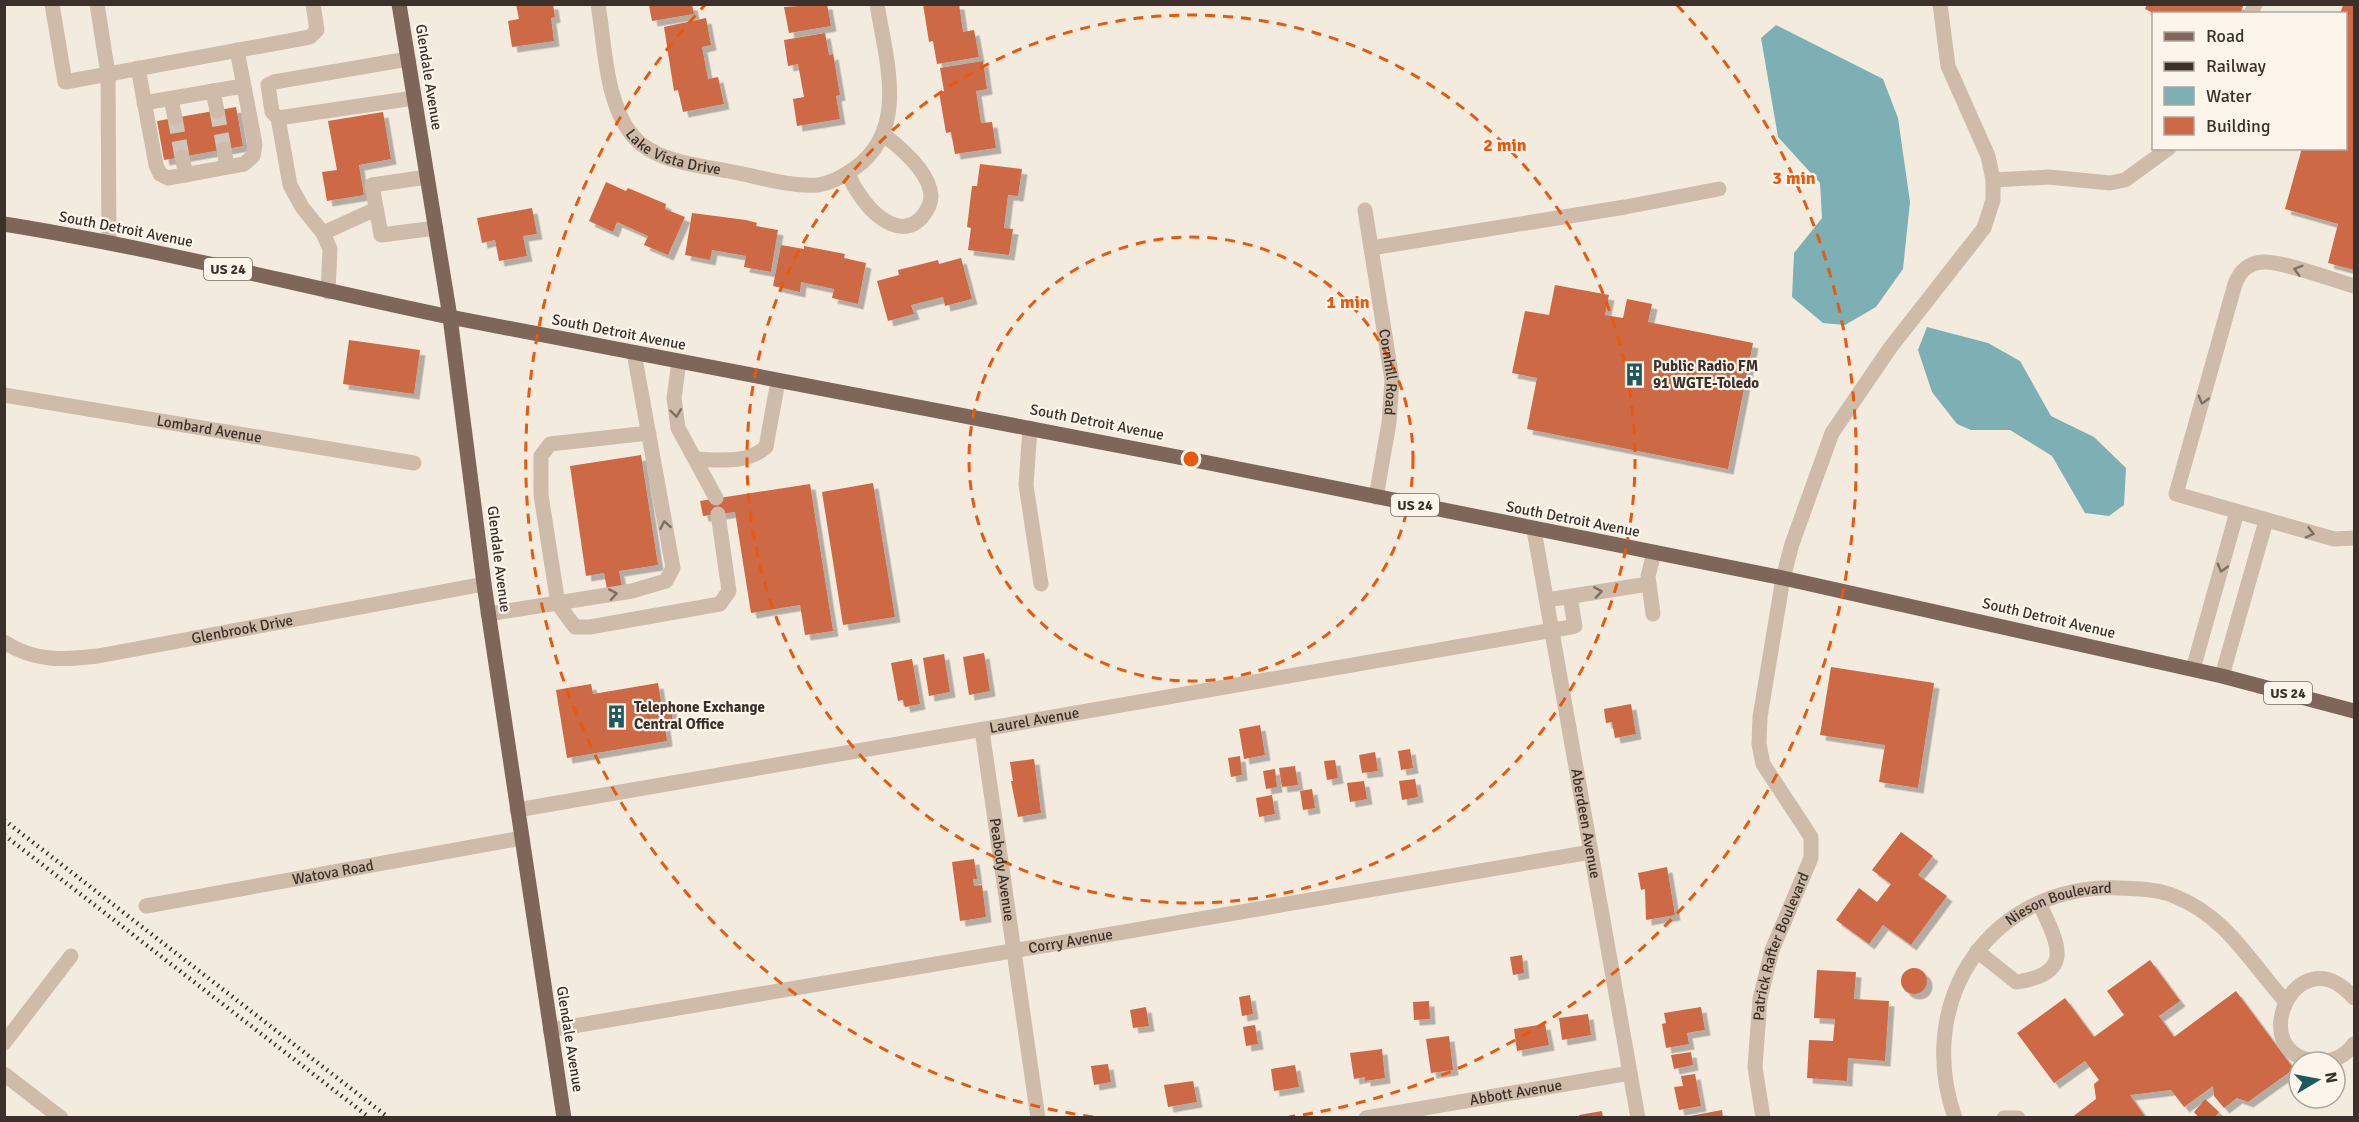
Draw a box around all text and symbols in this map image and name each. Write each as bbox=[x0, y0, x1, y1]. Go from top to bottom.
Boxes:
legend bbox=[2152, 12, 2347, 150]
street label: Glendale Avenue bbox=[412, 23, 446, 131]
text: Road bbox=[2206, 25, 2245, 47]
text: Railway bbox=[2206, 55, 2267, 77]
text: Water bbox=[2206, 85, 2252, 107]
text: Building bbox=[2206, 115, 2270, 137]
street label: Lake Vista Drive bbox=[622, 125, 722, 179]
text: 2 min bbox=[1483, 134, 1527, 156]
text: 3 min bbox=[1772, 167, 1816, 189]
street label: South Detroit Avenue bbox=[58, 207, 194, 251]
road number: US 24 bbox=[204, 258, 252, 280]
one-way arrow bbox=[2293, 265, 2304, 277]
text: 1 min bbox=[1326, 291, 1370, 313]
street label: South Detroit Avenue bbox=[551, 310, 687, 354]
street label: Cornhill Road bbox=[1375, 328, 1401, 416]
place label: Public Radio FM 91 WGTE-Toledo bbox=[1653, 357, 1759, 392]
building icon: Public Radio FM 91 WGTE-Toledo bbox=[1622, 362, 1648, 388]
one-way arrow bbox=[2198, 394, 2210, 405]
street label: South Detroit Avenue bbox=[1029, 400, 1165, 444]
one-way arrow bbox=[669, 408, 682, 417]
street label: Lombard Avenue bbox=[155, 411, 263, 447]
centre of rings bbox=[1181, 449, 1201, 469]
road number: US 24 bbox=[1391, 494, 1439, 516]
street label: South Detroit Avenue bbox=[1505, 497, 1641, 541]
street label: Glendale Avenue bbox=[484, 505, 514, 613]
one-way arrow bbox=[659, 520, 672, 530]
one-way arrow bbox=[2304, 526, 2315, 538]
one-way arrow bbox=[2216, 563, 2229, 573]
one-way arrow bbox=[1593, 587, 1602, 599]
one-way arrow bbox=[607, 588, 617, 601]
street label: South Detroit Avenue bbox=[1981, 594, 2117, 642]
street label: Glenbrook Drive bbox=[190, 611, 294, 647]
road number: US 24 bbox=[2264, 682, 2312, 704]
place label: Telephone Exchange Central Office bbox=[634, 698, 765, 733]
building icon: Telephone Exchange Central Office bbox=[603, 703, 629, 729]
street label: Laurel Avenue bbox=[988, 704, 1081, 737]
street label: Aberdeen Avenue bbox=[1567, 767, 1604, 880]
street label: Peabody Avenue bbox=[986, 817, 1018, 922]
street label: Watova Road bbox=[291, 856, 375, 888]
street label: Patrick Rafter Boulevard bbox=[1749, 869, 1813, 1021]
street label: Nieson Boulevard bbox=[2002, 879, 2112, 929]
street label: Corry Avenue bbox=[1027, 925, 1114, 957]
street label: Glendale Avenue bbox=[553, 985, 587, 1093]
north arrow bbox=[2287, 1050, 2347, 1110]
text: N bbox=[2320, 1070, 2342, 1085]
street label: Abbott Avenue bbox=[1468, 1076, 1563, 1109]

